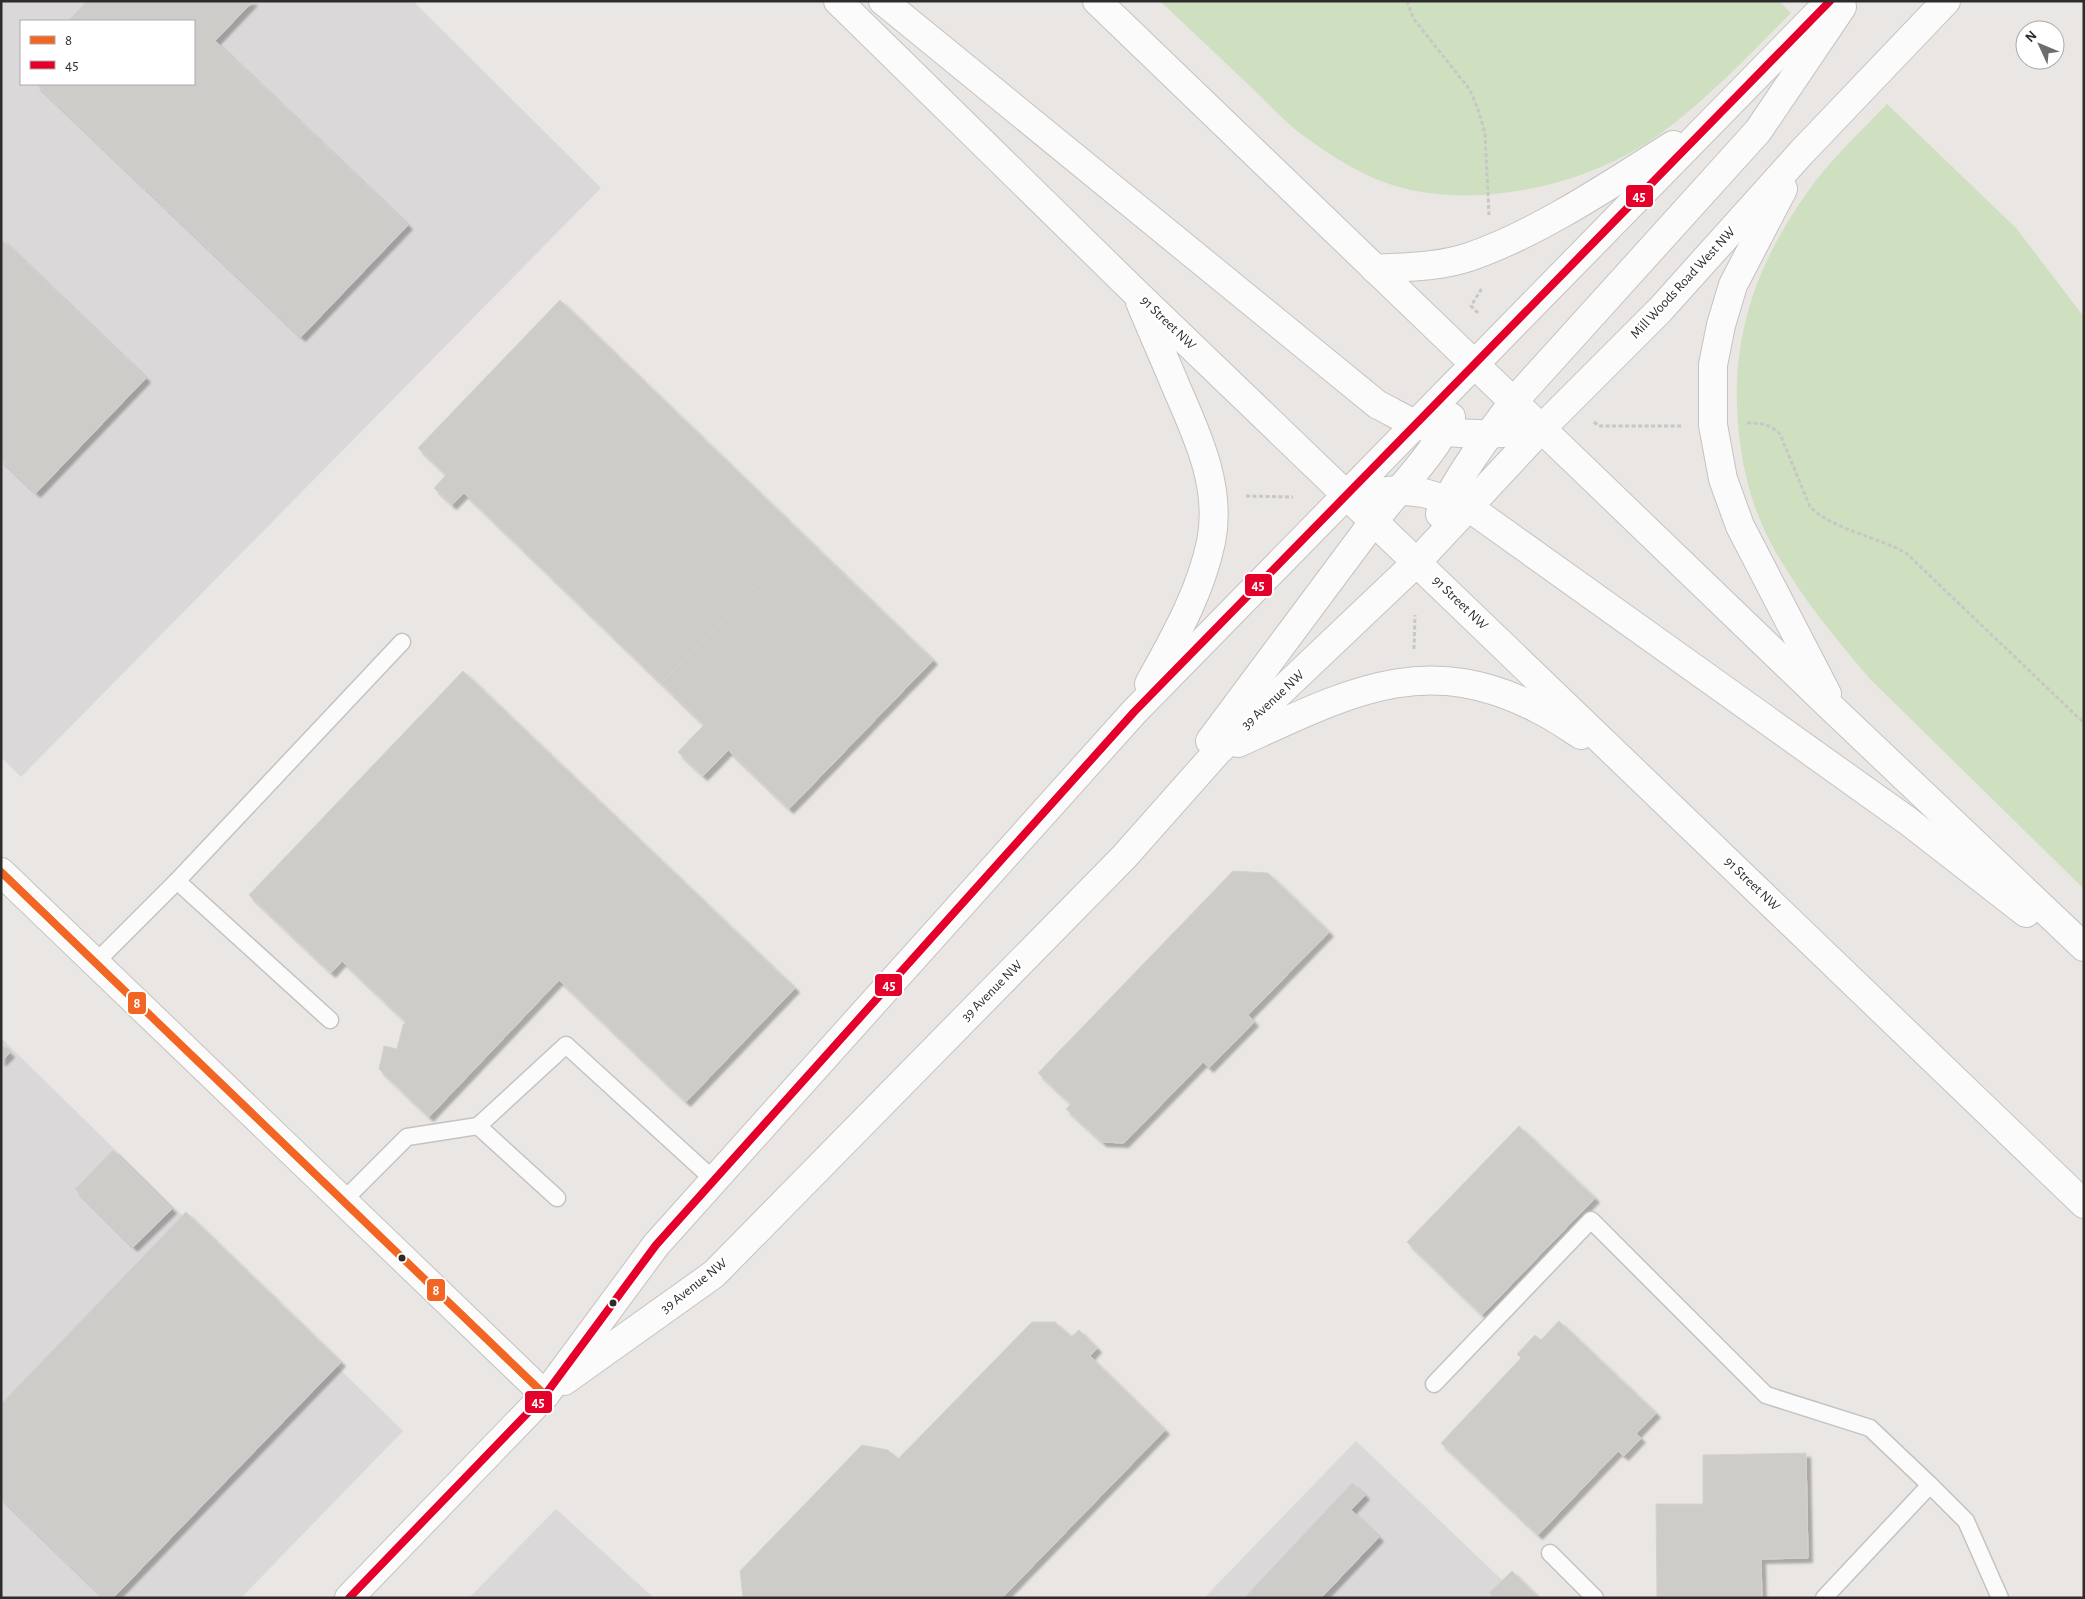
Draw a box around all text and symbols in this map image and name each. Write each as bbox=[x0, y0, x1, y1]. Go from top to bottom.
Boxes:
legend bbox=[20, 20, 195, 85]
north arrow bbox=[2015, 20, 2065, 70]
text: N bbox=[2023, 28, 2040, 45]
text: 8 bbox=[65, 33, 72, 48]
text: 45 bbox=[65, 58, 79, 73]
line badge: 45 bbox=[1625, 184, 1654, 208]
text: 45 bbox=[1632, 190, 1646, 204]
street label: Mill Woods Road West NW bbox=[1628, 224, 1738, 341]
street label: 91 Street NW bbox=[1138, 293, 1199, 353]
line badge: 45 bbox=[1244, 573, 1273, 597]
street label: 91 Street NW bbox=[1430, 573, 1491, 633]
text: 45 bbox=[1251, 579, 1265, 593]
street label: 39 Avenue NW bbox=[1239, 667, 1307, 732]
street label: 91 Street NW bbox=[1722, 854, 1783, 914]
street label: 39 Avenue NW bbox=[959, 958, 1025, 1024]
line badge: 45 bbox=[874, 973, 903, 997]
text: 45 bbox=[882, 979, 896, 993]
line badge: 8 bbox=[127, 991, 147, 1015]
text: 8 bbox=[134, 997, 141, 1011]
unlabelled marker bbox=[397, 1253, 407, 1263]
street label: 39 Avenue NW bbox=[658, 1256, 730, 1316]
line badge: 8 bbox=[426, 1278, 446, 1302]
text: 8 bbox=[433, 1284, 440, 1298]
unlabelled marker bbox=[608, 1298, 618, 1308]
line badge: 45 bbox=[524, 1390, 553, 1414]
text: 45 bbox=[531, 1396, 545, 1410]

